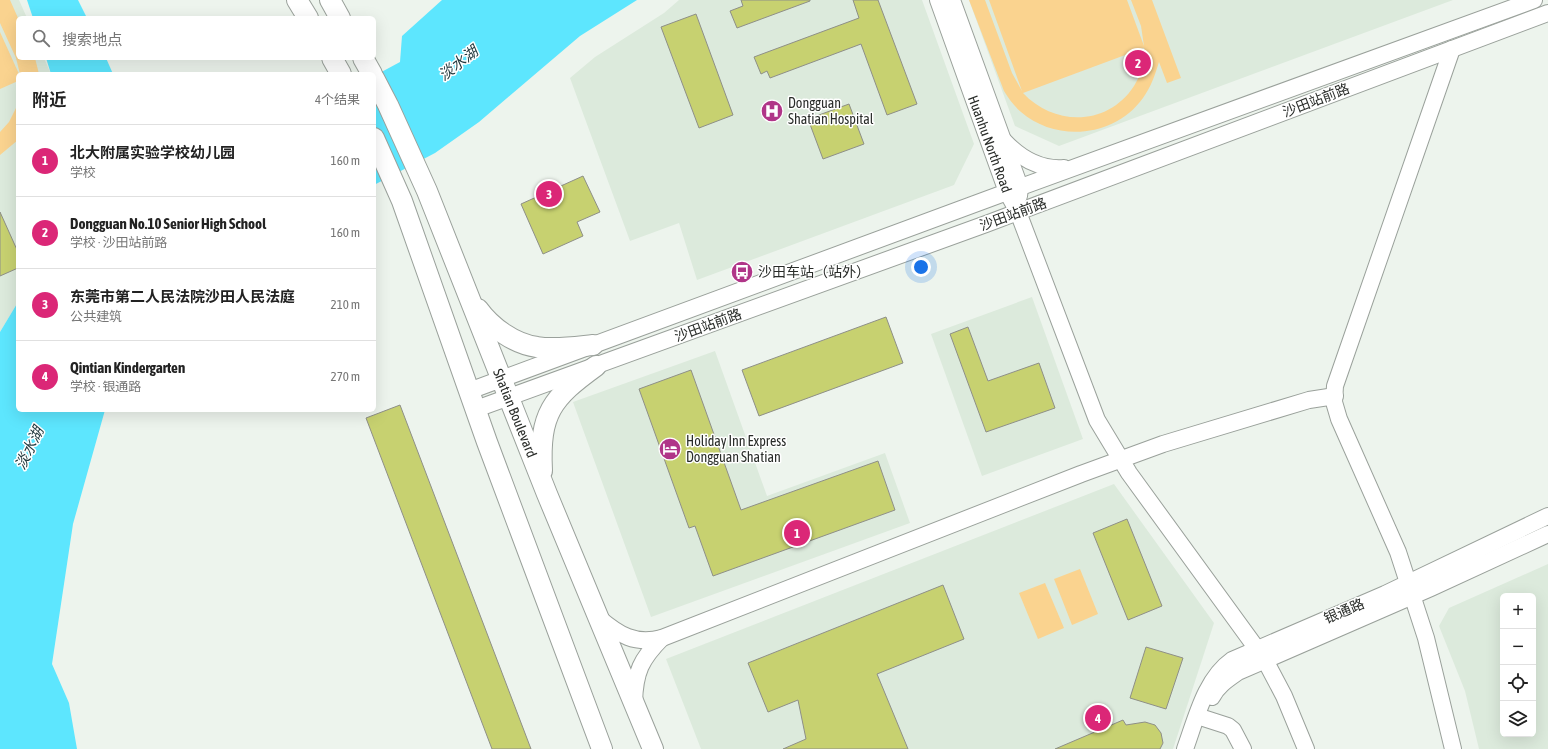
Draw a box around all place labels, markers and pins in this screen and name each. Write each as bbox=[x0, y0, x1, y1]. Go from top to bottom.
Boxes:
pin: 2 bbox=[1125, 48, 1151, 78]
place label: Dongguan Shatian Hospital bbox=[788, 95, 874, 127]
hospital icon: Dongguan Shatian Hospital bbox=[759, 98, 785, 124]
pin: 3 bbox=[536, 179, 562, 209]
bus stop icon: 沙田车站（站外） bbox=[729, 259, 755, 285]
place label: 沙田车站（站外） bbox=[758, 264, 870, 280]
place label: Holiday Inn Express Dongguan Shatian bbox=[686, 433, 786, 465]
hotel icon: Holiday Inn Express Dongguan Shatian bbox=[657, 436, 683, 462]
pin: 1 bbox=[784, 518, 810, 548]
pin: 4 bbox=[1085, 703, 1111, 733]

